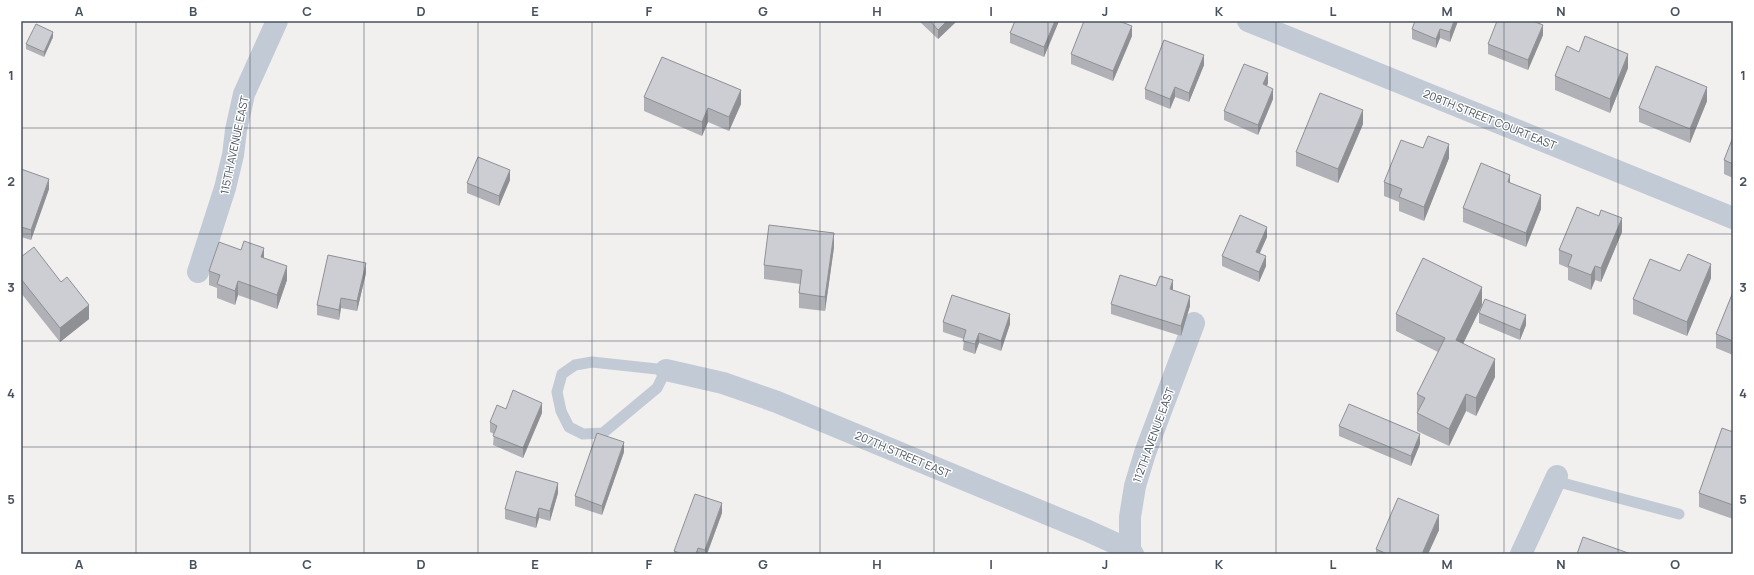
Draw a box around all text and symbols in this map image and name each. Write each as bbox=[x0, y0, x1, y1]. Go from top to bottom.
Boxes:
text: A bbox=[75, 2, 84, 20]
text: B bbox=[189, 2, 197, 20]
text: C bbox=[302, 2, 312, 20]
text: D bbox=[416, 2, 426, 20]
text: E bbox=[531, 2, 539, 20]
text: F bbox=[646, 2, 653, 20]
text: G bbox=[758, 2, 768, 20]
text: H bbox=[872, 2, 882, 20]
text: I bbox=[989, 2, 993, 20]
text: J bbox=[1102, 2, 1108, 20]
text: K bbox=[1215, 2, 1224, 20]
text: L bbox=[1330, 2, 1337, 20]
text: M bbox=[1441, 2, 1453, 20]
text: N bbox=[1556, 2, 1566, 20]
text: O bbox=[1670, 2, 1680, 20]
text: 1 bbox=[8, 66, 14, 84]
text: 1 bbox=[1740, 66, 1746, 84]
street label: 208TH STREET COURT EAST bbox=[1421, 85, 1559, 153]
street label: 115TH AVENUE EAST bbox=[216, 94, 252, 196]
text: 2 bbox=[7, 172, 15, 190]
text: 2 bbox=[1739, 172, 1747, 190]
text: 3 bbox=[7, 278, 15, 296]
text: 3 bbox=[1739, 278, 1747, 296]
text: 4 bbox=[7, 384, 15, 402]
text: 4 bbox=[1739, 384, 1747, 402]
street label: 112TH AVENUE EAST bbox=[1129, 385, 1177, 485]
street label: 207TH STREET EAST bbox=[853, 427, 953, 481]
text: 5 bbox=[7, 490, 15, 508]
text: 5 bbox=[1739, 490, 1747, 508]
text: A bbox=[75, 555, 84, 573]
text: B bbox=[189, 555, 197, 573]
text: C bbox=[302, 555, 312, 573]
text: D bbox=[416, 555, 426, 573]
text: E bbox=[531, 555, 539, 573]
text: F bbox=[646, 555, 653, 573]
text: G bbox=[758, 555, 768, 573]
text: H bbox=[872, 555, 882, 573]
text: I bbox=[989, 555, 993, 573]
text: J bbox=[1102, 555, 1108, 573]
text: K bbox=[1215, 555, 1224, 573]
text: L bbox=[1330, 555, 1337, 573]
text: M bbox=[1441, 555, 1453, 573]
text: N bbox=[1556, 555, 1566, 573]
text: O bbox=[1670, 555, 1680, 573]

